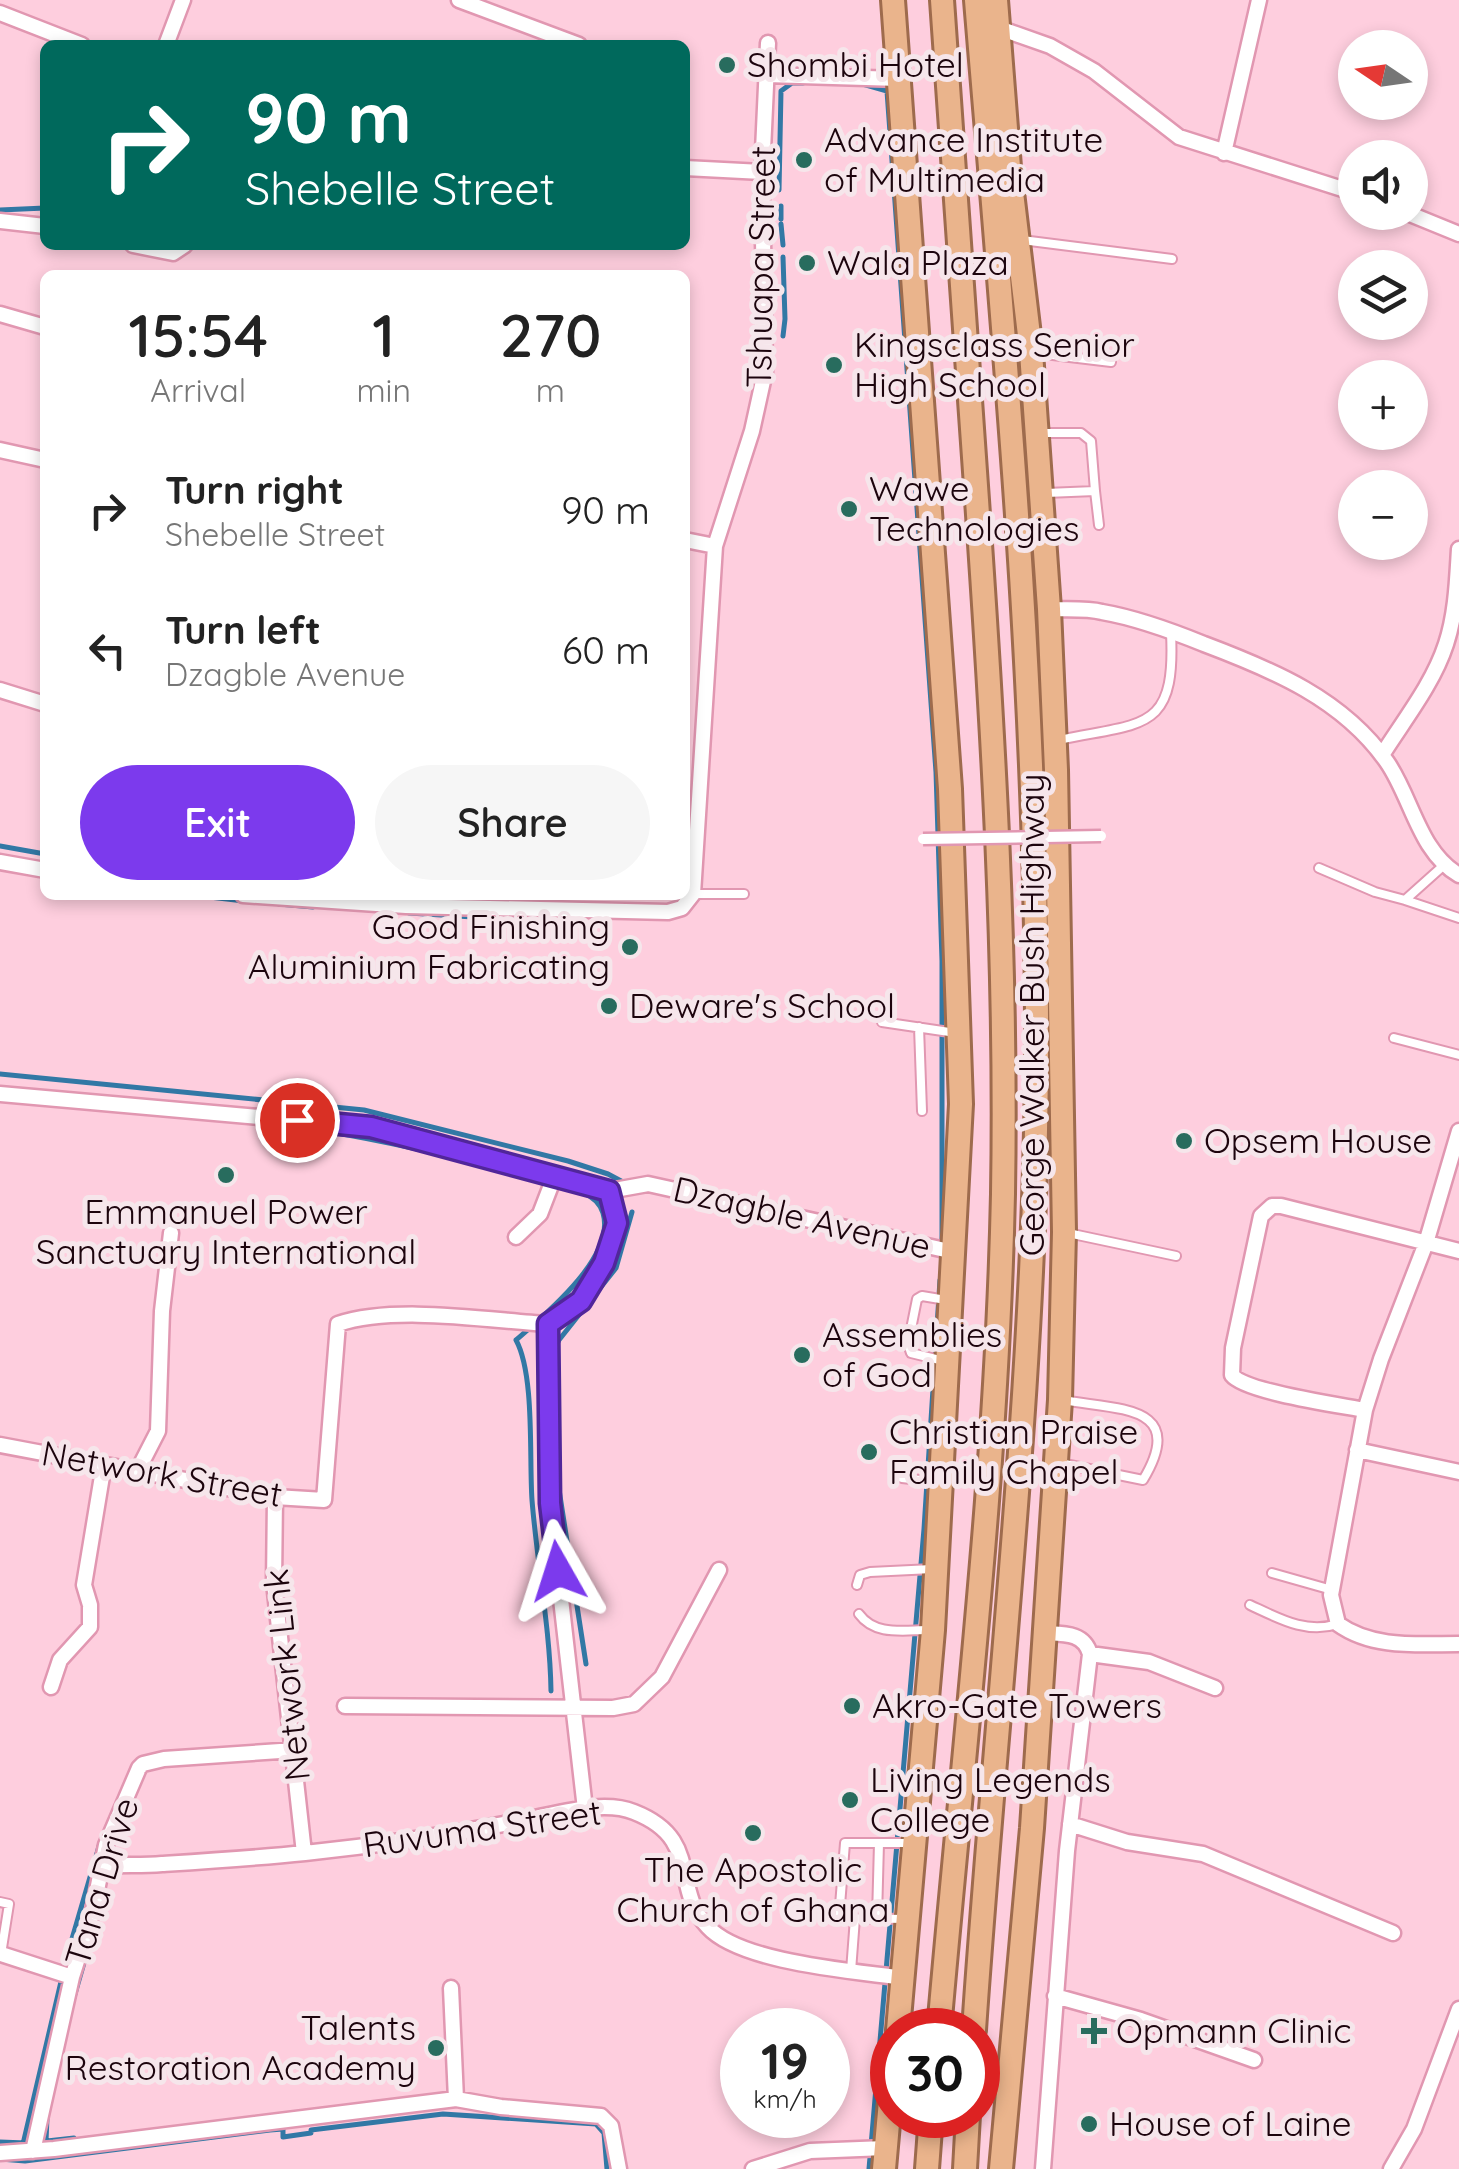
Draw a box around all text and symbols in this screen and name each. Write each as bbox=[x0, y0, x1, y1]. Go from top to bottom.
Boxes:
north arrow bbox=[1338, 30, 1428, 120]
map controls bbox=[1338, 30, 1428, 560]
place label: Shombi Hotel bbox=[747, 42, 964, 86]
marker: Shombi Hotel bbox=[716, 54, 738, 76]
text: 90 m bbox=[245, 73, 412, 161]
icon: right bbox=[80, 80, 210, 210]
place label: Advance Institute of Multimedia bbox=[824, 117, 1103, 201]
button: sound bbox=[1338, 140, 1428, 230]
street label: Tshuapa Street bbox=[736, 146, 784, 388]
marker: Advance Institute of Multimedia bbox=[793, 149, 815, 171]
text: Shebelle Street bbox=[245, 160, 555, 216]
place label: Wala Plaza bbox=[827, 240, 1009, 284]
button: layers bbox=[1338, 250, 1428, 340]
marker: Wala Plaza bbox=[796, 252, 818, 274]
text: 15:54 bbox=[128, 297, 268, 372]
text: 1 bbox=[372, 297, 395, 372]
text: 270 bbox=[499, 297, 602, 372]
place label: Kingsclass Senior High School bbox=[854, 322, 1135, 406]
marker: Kingsclass Senior High School bbox=[823, 354, 845, 376]
button: + bbox=[1338, 360, 1428, 450]
text: Arrival bbox=[150, 370, 246, 410]
text: min bbox=[356, 370, 411, 410]
text: m bbox=[536, 370, 565, 410]
text: Turn right bbox=[165, 466, 344, 514]
place label: Wawe Technologies bbox=[869, 466, 1079, 550]
button: − bbox=[1338, 470, 1428, 560]
icon: right bbox=[80, 483, 135, 538]
text: 90 m bbox=[561, 486, 650, 534]
marker: Wawe Technologies bbox=[838, 498, 860, 520]
text: Shebelle Street bbox=[165, 514, 385, 554]
text: Turn left bbox=[165, 606, 321, 654]
icon: left bbox=[80, 623, 135, 678]
text: 60 m bbox=[562, 626, 650, 674]
text: Dzagble Avenue bbox=[165, 654, 405, 694]
button: Exit bbox=[80, 765, 355, 880]
button: Share bbox=[375, 765, 650, 880]
street label: George Walker Bush Highway bbox=[1009, 774, 1053, 1256]
place label: Good Finishing Aluminium Fabricating bbox=[248, 904, 610, 988]
marker: Good Finishing Aluminium Fabricating bbox=[619, 936, 641, 958]
place label: Deware's School bbox=[629, 983, 895, 1027]
marker: Deware's School bbox=[598, 995, 620, 1017]
pin bbox=[255, 1078, 340, 1163]
icon: arrive bbox=[270, 1093, 325, 1148]
place label: Opsem House bbox=[1204, 1118, 1432, 1162]
marker: Opsem House bbox=[1173, 1130, 1195, 1152]
marker: Emmanuel Power Sanctuary International bbox=[215, 1164, 237, 1186]
street label: Dzagble Avenue bbox=[669, 1166, 935, 1268]
place label: Emmanuel Power Sanctuary International bbox=[36, 1189, 416, 1273]
place label: Assemblies of God bbox=[822, 1312, 1002, 1396]
marker: Assemblies of God bbox=[791, 1344, 813, 1366]
place label: Christian Praise Family Chapel bbox=[889, 1409, 1138, 1493]
street label: Network Street bbox=[39, 1430, 286, 1516]
marker: Christian Praise Family Chapel bbox=[858, 1441, 880, 1463]
position arrow bbox=[506, 1519, 610, 1623]
street label: Network Link bbox=[253, 1567, 319, 1783]
place label: Akro-Gate Towers bbox=[872, 1683, 1162, 1727]
marker: Akro-Gate Towers bbox=[841, 1695, 863, 1717]
place label: Living Legends College bbox=[870, 1757, 1111, 1841]
marker: Living Legends College bbox=[839, 1789, 861, 1811]
street label: Ruvuma Street bbox=[360, 1790, 604, 1866]
street label: Tana Drive bbox=[55, 1792, 148, 1971]
marker: The Apostolic Church of Ghana bbox=[742, 1822, 764, 1844]
place label: The Apostolic Church of Ghana bbox=[616, 1847, 890, 1931]
place label: Talents Restoration Academy bbox=[65, 2005, 416, 2089]
speed limit sign: 30 bbox=[870, 2008, 1000, 2138]
place label: Opmann Clinic bbox=[1116, 2008, 1351, 2052]
marker: Opmann Clinic bbox=[1081, 2018, 1107, 2044]
text: 19 bbox=[761, 2029, 809, 2092]
marker: Talents Restoration Academy bbox=[425, 2037, 447, 2059]
text: km/h bbox=[753, 2083, 817, 2114]
place label: House of Laine bbox=[1109, 2101, 1352, 2145]
marker: House of Laine bbox=[1078, 2113, 1100, 2135]

